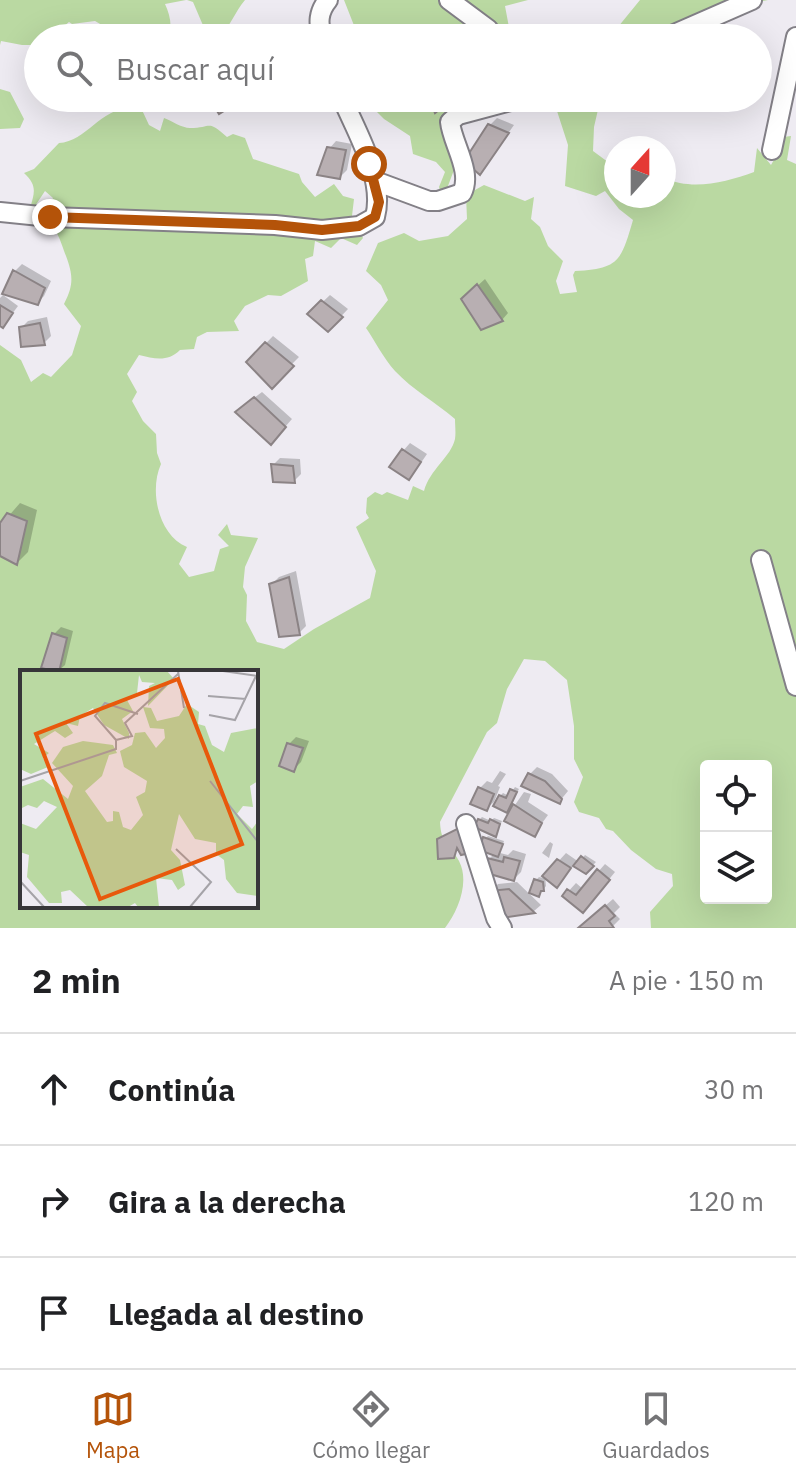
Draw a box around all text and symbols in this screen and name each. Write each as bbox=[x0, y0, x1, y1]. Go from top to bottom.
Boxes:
search box bbox=[24, 24, 772, 112]
icon: search bbox=[52, 46, 96, 90]
text: Buscar aquí bbox=[116, 49, 274, 88]
north arrow bbox=[604, 136, 676, 208]
route start bbox=[351, 146, 387, 182]
route end bbox=[32, 199, 68, 235]
inset map bbox=[20, 670, 258, 908]
map controls bbox=[700, 760, 772, 904]
button: locate bbox=[700, 760, 772, 832]
button: layers bbox=[700, 832, 772, 904]
text: 2 min bbox=[32, 958, 121, 1002]
text: A pie · 150 m bbox=[609, 963, 764, 997]
icon: ahead bbox=[32, 1067, 76, 1111]
text: Continúa bbox=[108, 1070, 235, 1109]
text: 30 m bbox=[704, 1072, 764, 1106]
icon: right bbox=[32, 1179, 76, 1223]
text: Gira a la derecha bbox=[108, 1182, 346, 1221]
text: 120 m bbox=[688, 1184, 764, 1218]
icon: arrive bbox=[32, 1291, 76, 1335]
text: Llegada al destino bbox=[108, 1294, 364, 1333]
tab: Mapa bbox=[86, 1387, 140, 1464]
tab: Cómo llegar bbox=[312, 1387, 430, 1464]
tab: Guardados bbox=[602, 1387, 710, 1464]

